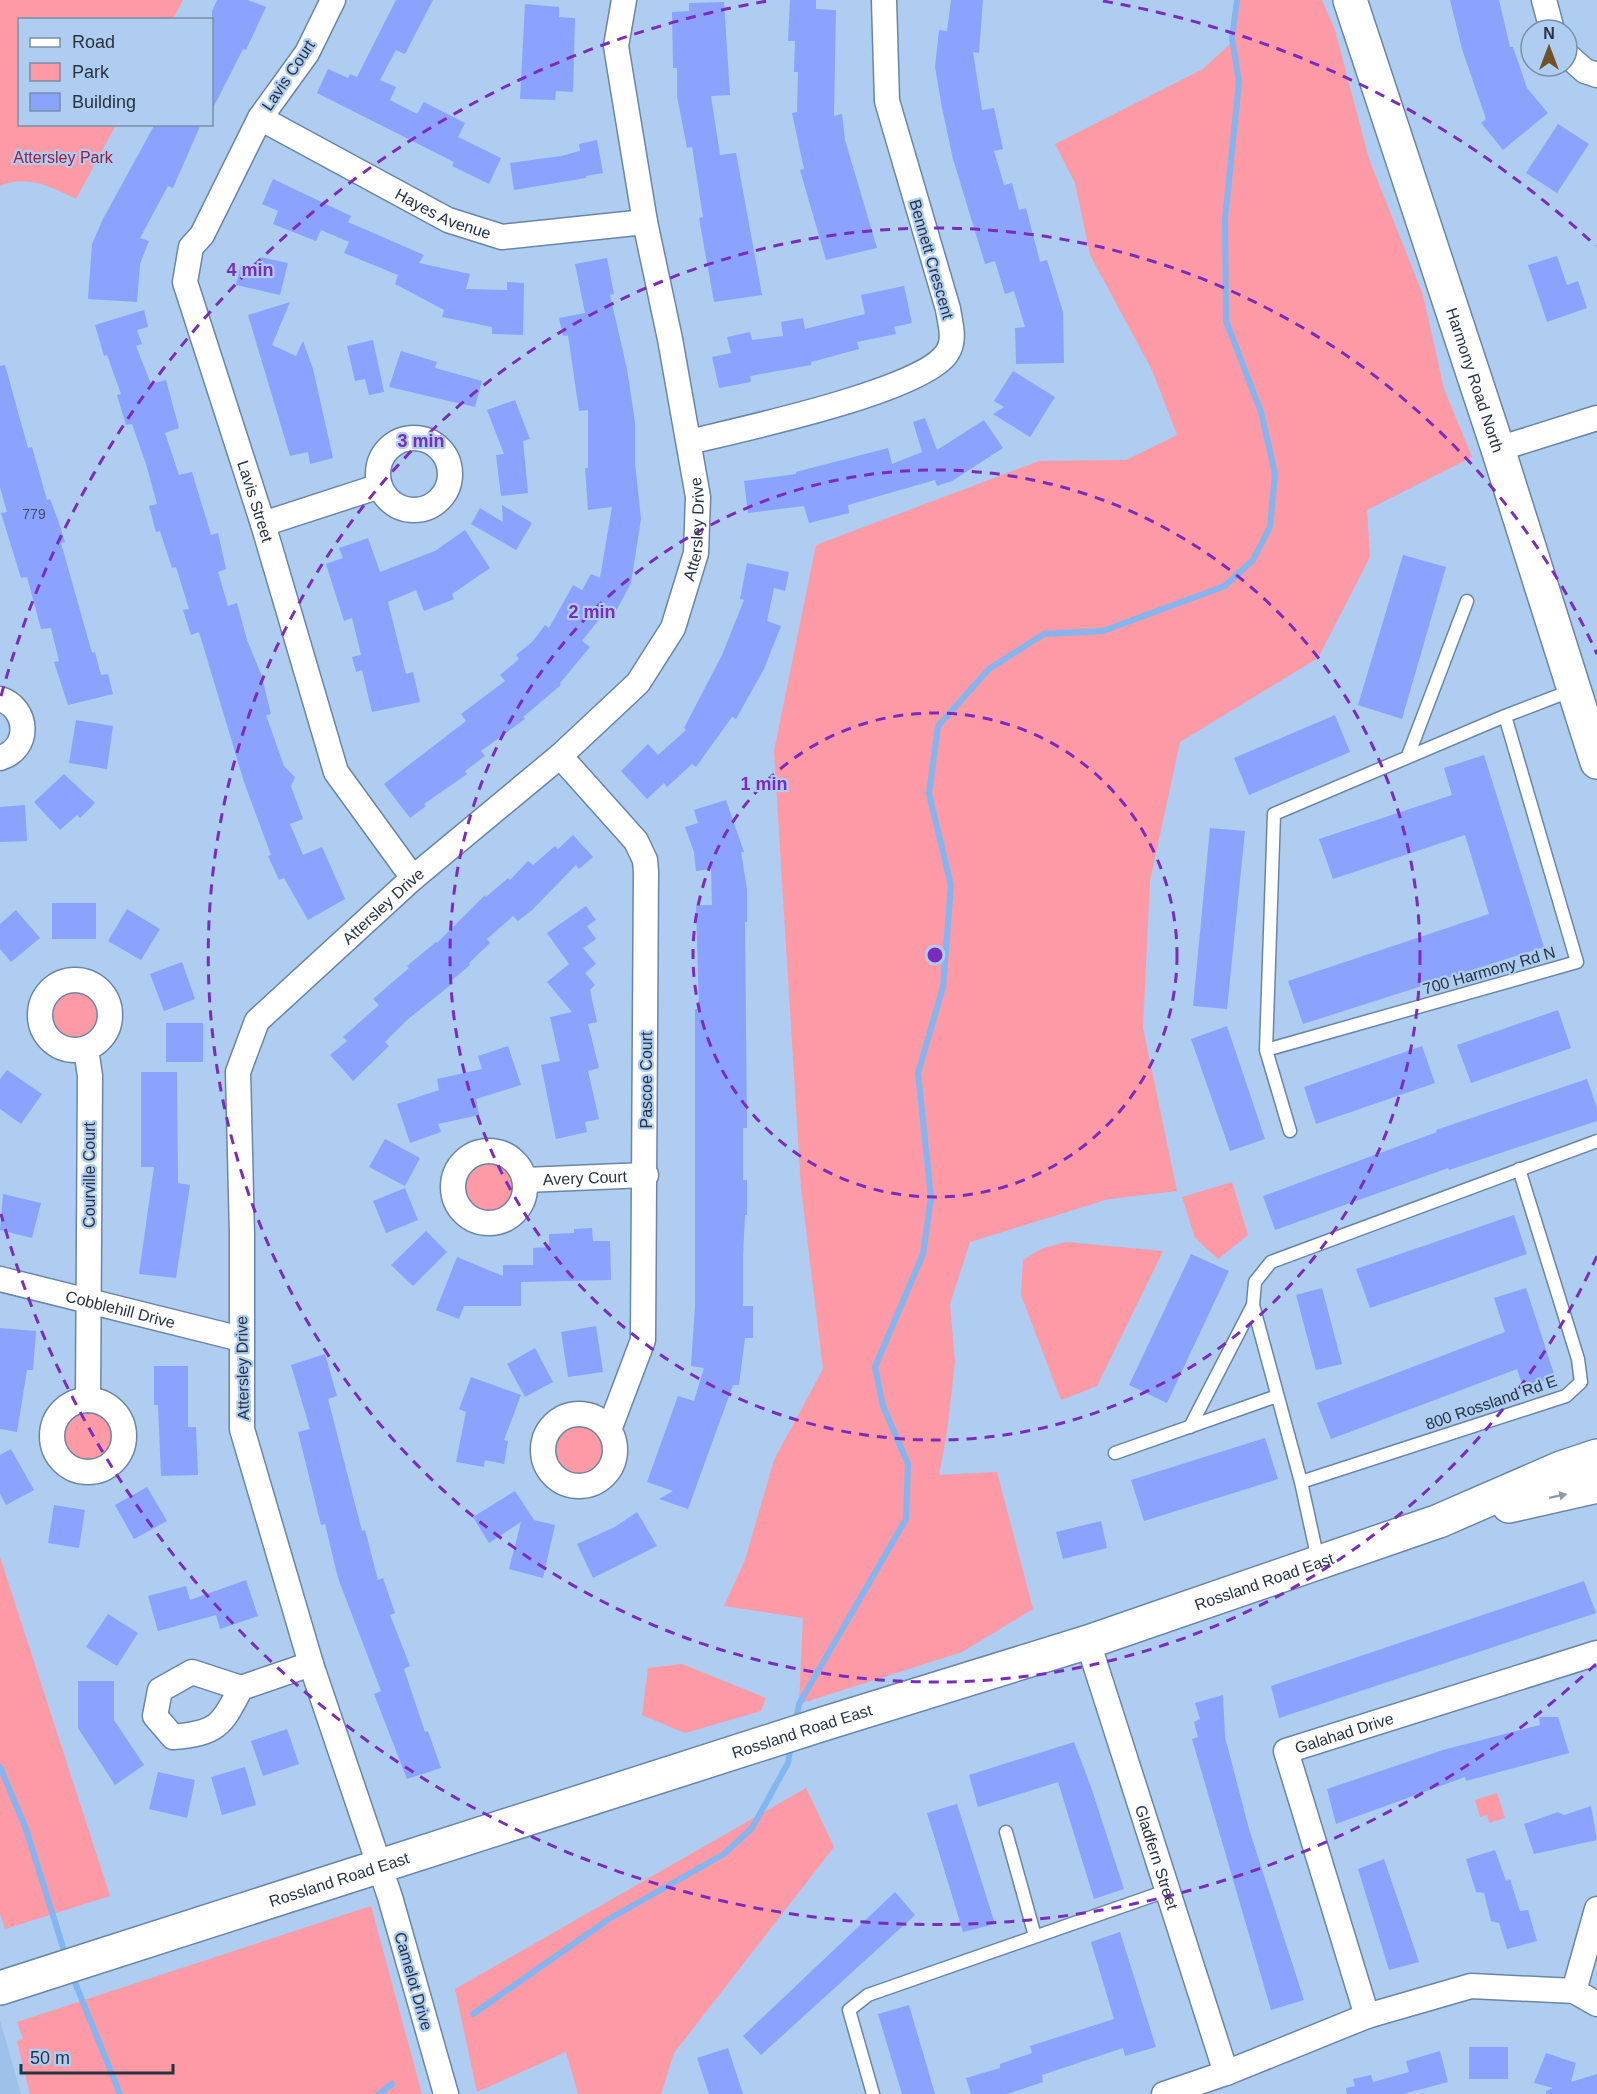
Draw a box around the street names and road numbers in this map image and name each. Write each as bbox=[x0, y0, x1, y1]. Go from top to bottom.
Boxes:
street label: Lavis Court bbox=[259, 37, 318, 114]
street label: Hayes Avenue bbox=[392, 185, 493, 242]
street label: Bennett Crescent bbox=[906, 197, 957, 321]
street label: Harmony Road North bbox=[1443, 306, 1506, 455]
street label: Lavis Street bbox=[234, 459, 276, 545]
street label: Attersley Drive bbox=[680, 476, 707, 583]
street label: Attersley Drive bbox=[339, 865, 427, 947]
street label: 700 Harmony Rd N bbox=[1421, 943, 1557, 998]
street label: Pascoe Court bbox=[638, 1031, 655, 1128]
street label: Courville Court bbox=[81, 1122, 98, 1228]
street label: Avery Court bbox=[543, 1168, 628, 1188]
street label: Cobblehill Drive bbox=[64, 1288, 177, 1331]
street label: Attersley Drive bbox=[233, 1316, 252, 1420]
street label: 800 Rossland Rd E bbox=[1423, 1372, 1559, 1433]
street label: Rossland Road East bbox=[1193, 1550, 1337, 1614]
street label: Rossland Road East bbox=[730, 1701, 875, 1762]
street label: Galahad Drive bbox=[1293, 1710, 1396, 1757]
street label: Gladfern Street bbox=[1132, 1803, 1181, 1912]
street label: Rossland Road East bbox=[267, 1849, 412, 1910]
street label: Camelot Drive bbox=[391, 1930, 436, 2032]

